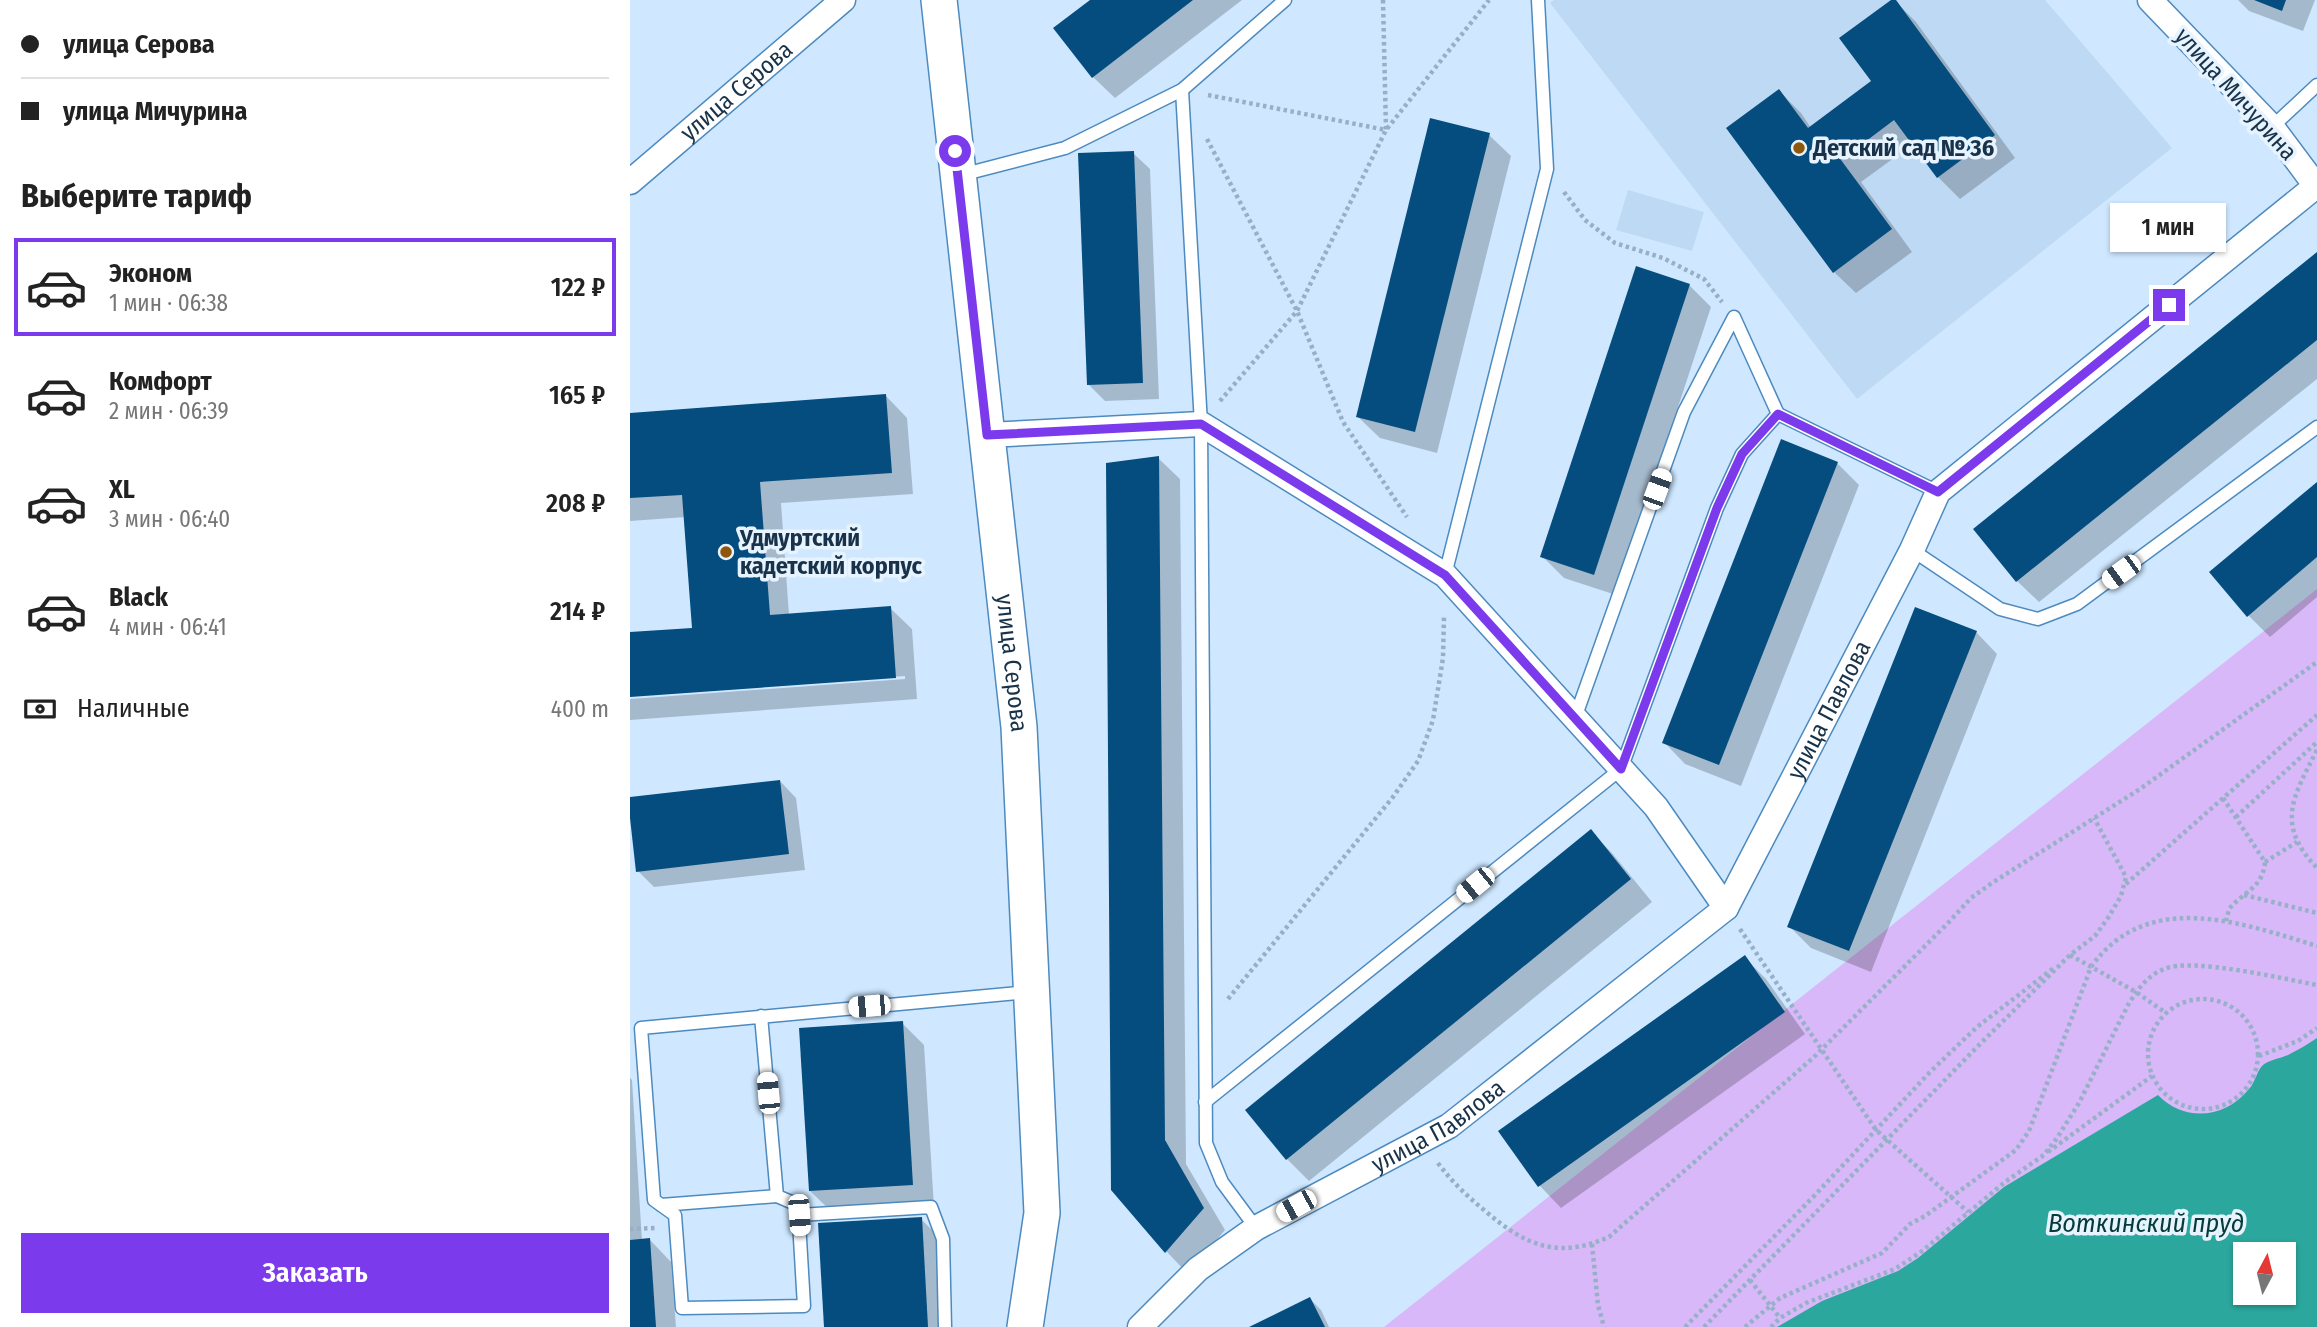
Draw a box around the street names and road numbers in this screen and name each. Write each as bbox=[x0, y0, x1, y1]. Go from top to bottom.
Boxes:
street label: улица Мичурина bbox=[2169, 22, 2303, 166]
street label: улица Серова bbox=[675, 35, 798, 147]
street label: улица Серова bbox=[990, 593, 1033, 733]
street label: улица Павлова bbox=[1781, 636, 1876, 784]
street label: улица Павлова bbox=[1367, 1074, 1510, 1178]

